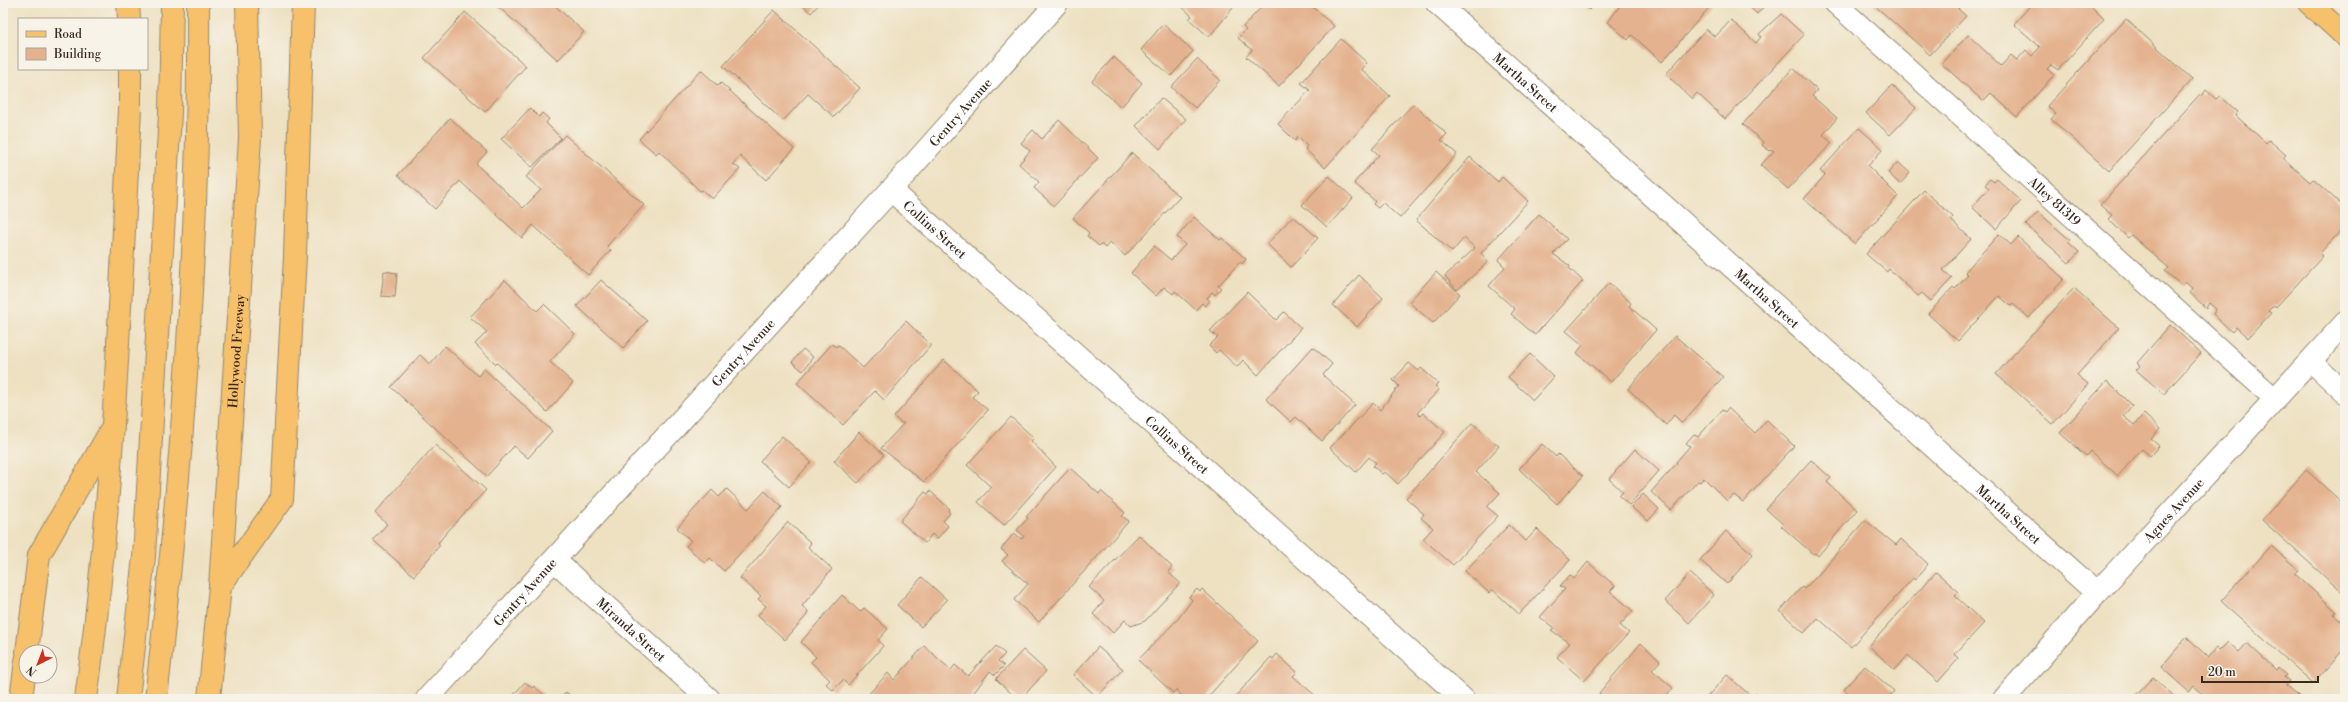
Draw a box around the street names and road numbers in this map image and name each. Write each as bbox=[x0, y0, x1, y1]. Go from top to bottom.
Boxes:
street label: Martha Street bbox=[1489, 50, 1561, 116]
street label: Gentry Avenue bbox=[926, 75, 996, 150]
street label: Alley 81319 bbox=[2024, 173, 2084, 230]
street label: Collins Street bbox=[899, 197, 970, 263]
street label: Martha Street bbox=[1731, 266, 1802, 332]
street label: Hollywood Freeway bbox=[225, 293, 249, 409]
street label: Gentry Avenue bbox=[709, 315, 779, 390]
street label: Collins Street bbox=[1141, 413, 1212, 478]
street label: Agnes Avenue bbox=[2140, 475, 2208, 547]
street label: Martha Street bbox=[1973, 482, 2044, 548]
street label: Gentry Avenue bbox=[490, 555, 561, 630]
street label: Miranda Street bbox=[593, 595, 669, 666]

